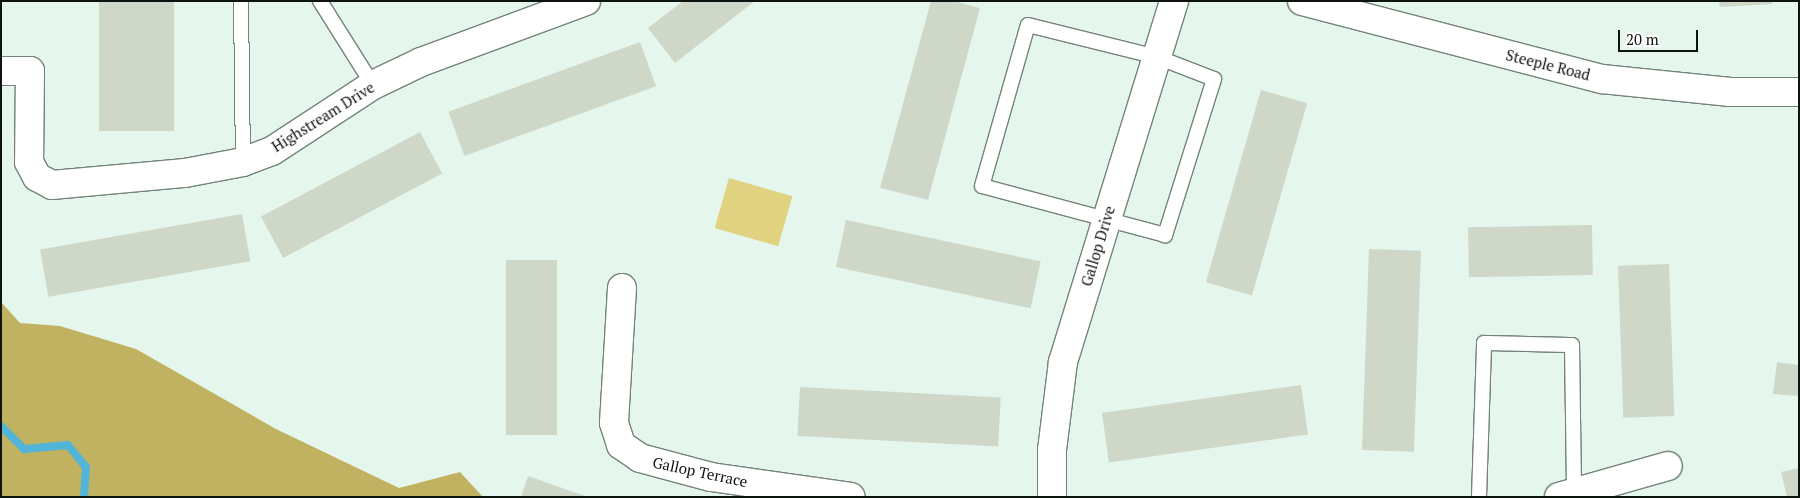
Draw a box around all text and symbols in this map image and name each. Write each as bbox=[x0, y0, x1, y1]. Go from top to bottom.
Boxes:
scale bar bbox=[1620, 20, 1700, 52]
text: 20 m bbox=[1626, 29, 1659, 49]
street label: Steeple Road bbox=[1504, 46, 1592, 84]
street label: Highstream Drive bbox=[268, 78, 378, 156]
street label: Gallop Drive bbox=[1077, 204, 1119, 288]
street label: Gallop Terrace bbox=[651, 453, 749, 491]

